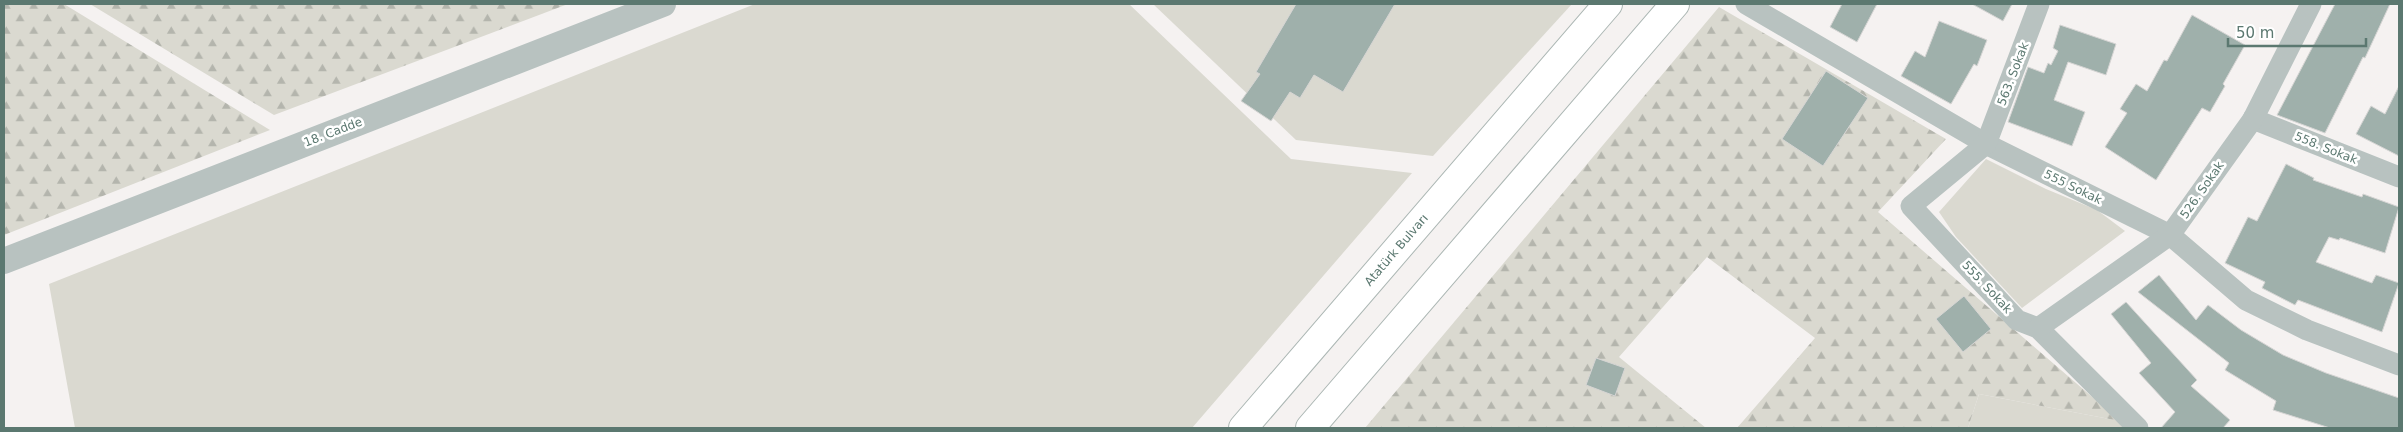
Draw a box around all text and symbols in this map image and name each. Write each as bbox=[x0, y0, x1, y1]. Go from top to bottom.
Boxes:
scale bar bbox=[2228, 15, 2366, 47]
text: 50 m bbox=[2236, 24, 2274, 42]
street label: 563. Sokak bbox=[1995, 40, 2031, 108]
street label: 18. Cadde bbox=[302, 114, 364, 150]
street label: 558. Sokak bbox=[2293, 129, 2360, 167]
street label: 526. Sokak bbox=[2177, 159, 2227, 221]
street label: 555 Sokak bbox=[2042, 167, 2104, 207]
street label: Atatürk Bulvarı bbox=[1362, 211, 1431, 289]
street label: 555. Sokak bbox=[1959, 258, 2015, 316]

